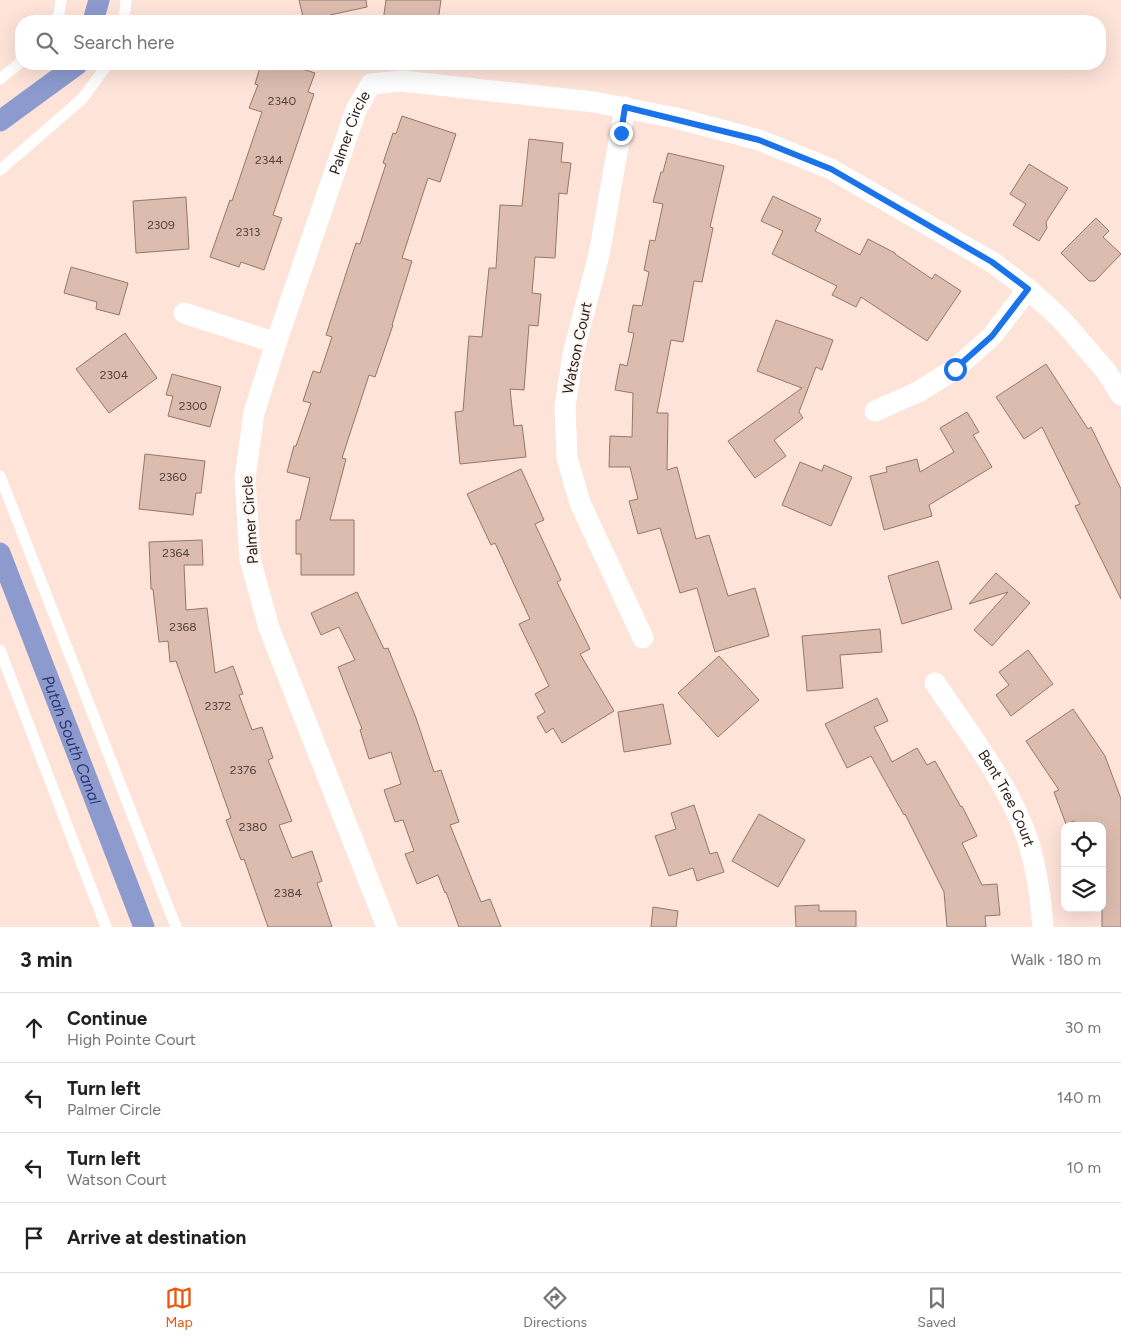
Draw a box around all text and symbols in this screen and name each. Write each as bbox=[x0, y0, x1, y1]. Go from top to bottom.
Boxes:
search box bbox=[15, 15, 1106, 70]
icon: search bbox=[33, 29, 61, 57]
text: Search here bbox=[73, 31, 175, 54]
street label: Palmer Circle bbox=[326, 88, 374, 177]
house number: 2340 bbox=[268, 94, 296, 108]
route end bbox=[610, 122, 633, 145]
house number: 2344 bbox=[255, 153, 284, 167]
house number: 2309 bbox=[147, 218, 175, 232]
house number: 2313 bbox=[236, 225, 260, 239]
street label: Watson Court bbox=[558, 300, 596, 396]
route start bbox=[944, 358, 967, 381]
house number: 2304 bbox=[100, 368, 129, 382]
house number: 2300 bbox=[179, 399, 208, 413]
house number: 2360 bbox=[159, 470, 187, 484]
street label: Palmer Circle bbox=[238, 475, 262, 565]
house number: 2364 bbox=[162, 546, 190, 560]
house number: 2368 bbox=[169, 620, 197, 634]
water label: Putah South Canal bbox=[38, 672, 105, 807]
house number: 2372 bbox=[205, 699, 231, 713]
street label: Bent Tree Court bbox=[974, 746, 1038, 849]
house number: 2376 bbox=[230, 763, 256, 777]
house number: 2380 bbox=[239, 820, 267, 834]
map controls bbox=[1061, 822, 1106, 912]
button: locate bbox=[1061, 822, 1106, 867]
button: layers bbox=[1061, 867, 1106, 912]
house number: 2384 bbox=[274, 886, 303, 900]
text: 3 min bbox=[20, 947, 72, 972]
text: Walk · 180 m bbox=[1011, 950, 1101, 969]
text: Continue bbox=[67, 1007, 147, 1030]
icon: ahead bbox=[20, 1014, 48, 1042]
text: 30 m bbox=[1064, 1018, 1101, 1037]
text: High Pointe Court bbox=[67, 1030, 196, 1049]
text: Turn left bbox=[67, 1077, 141, 1100]
icon: left bbox=[20, 1084, 48, 1112]
text: 140 m bbox=[1057, 1088, 1101, 1107]
text: Palmer Circle bbox=[67, 1100, 161, 1119]
text: Turn left bbox=[67, 1147, 141, 1170]
icon: left bbox=[20, 1154, 48, 1182]
text: 10 m bbox=[1067, 1158, 1101, 1177]
text: Watson Court bbox=[67, 1170, 167, 1189]
icon: arrive bbox=[20, 1224, 48, 1252]
text: Arrive at destination bbox=[67, 1226, 246, 1249]
tab: Map bbox=[165, 1284, 193, 1331]
tab: Directions bbox=[523, 1284, 587, 1331]
tab: Saved bbox=[917, 1284, 956, 1331]

